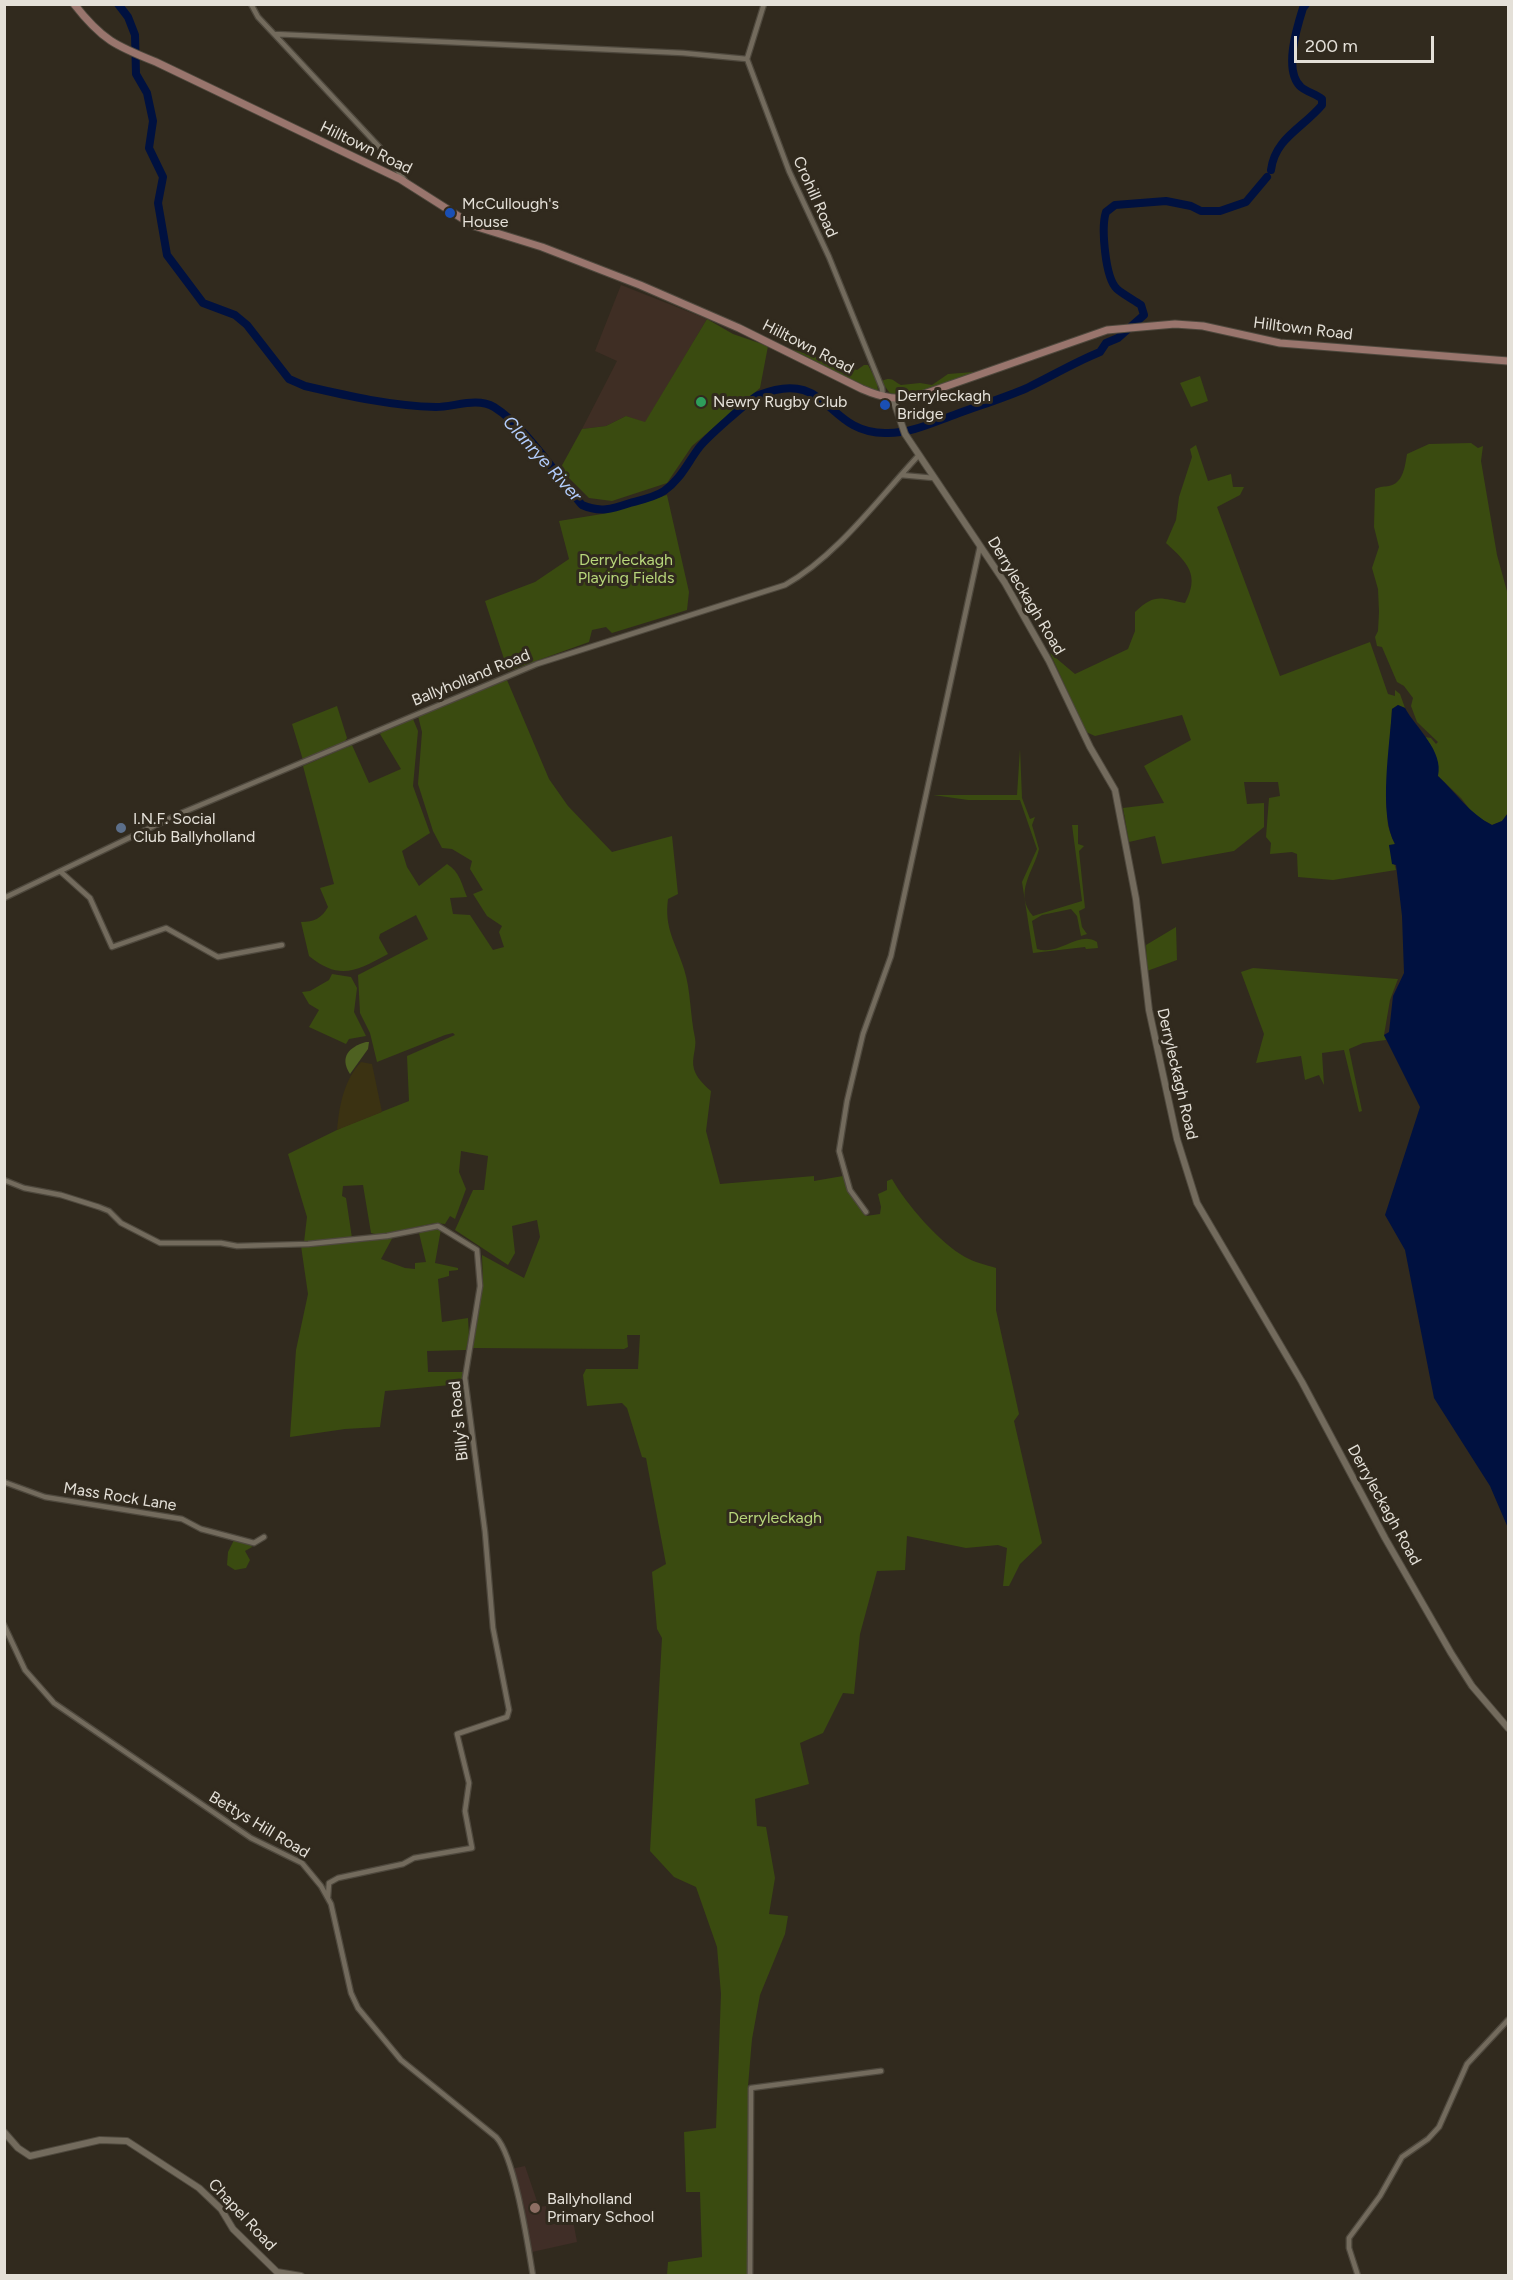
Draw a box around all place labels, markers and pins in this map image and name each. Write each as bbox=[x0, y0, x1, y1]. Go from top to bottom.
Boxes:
place label: McCullough's House bbox=[462, 194, 559, 232]
marker: McCullough's House bbox=[443, 206, 457, 220]
place label: Derryleckagh Bridge bbox=[897, 386, 991, 424]
place label: Newry Rugby Club bbox=[713, 392, 847, 412]
marker: Newry Rugby Club bbox=[694, 395, 708, 409]
marker: Derryleckagh Bridge bbox=[878, 398, 892, 412]
place label: I.N.F. Social Club Ballyholland bbox=[133, 809, 255, 847]
marker: I.N.F. Social Club Ballyholland bbox=[114, 821, 128, 835]
place label: Ballyholland Primary School bbox=[547, 2189, 654, 2227]
marker: Ballyholland Primary School bbox=[528, 2201, 542, 2215]

